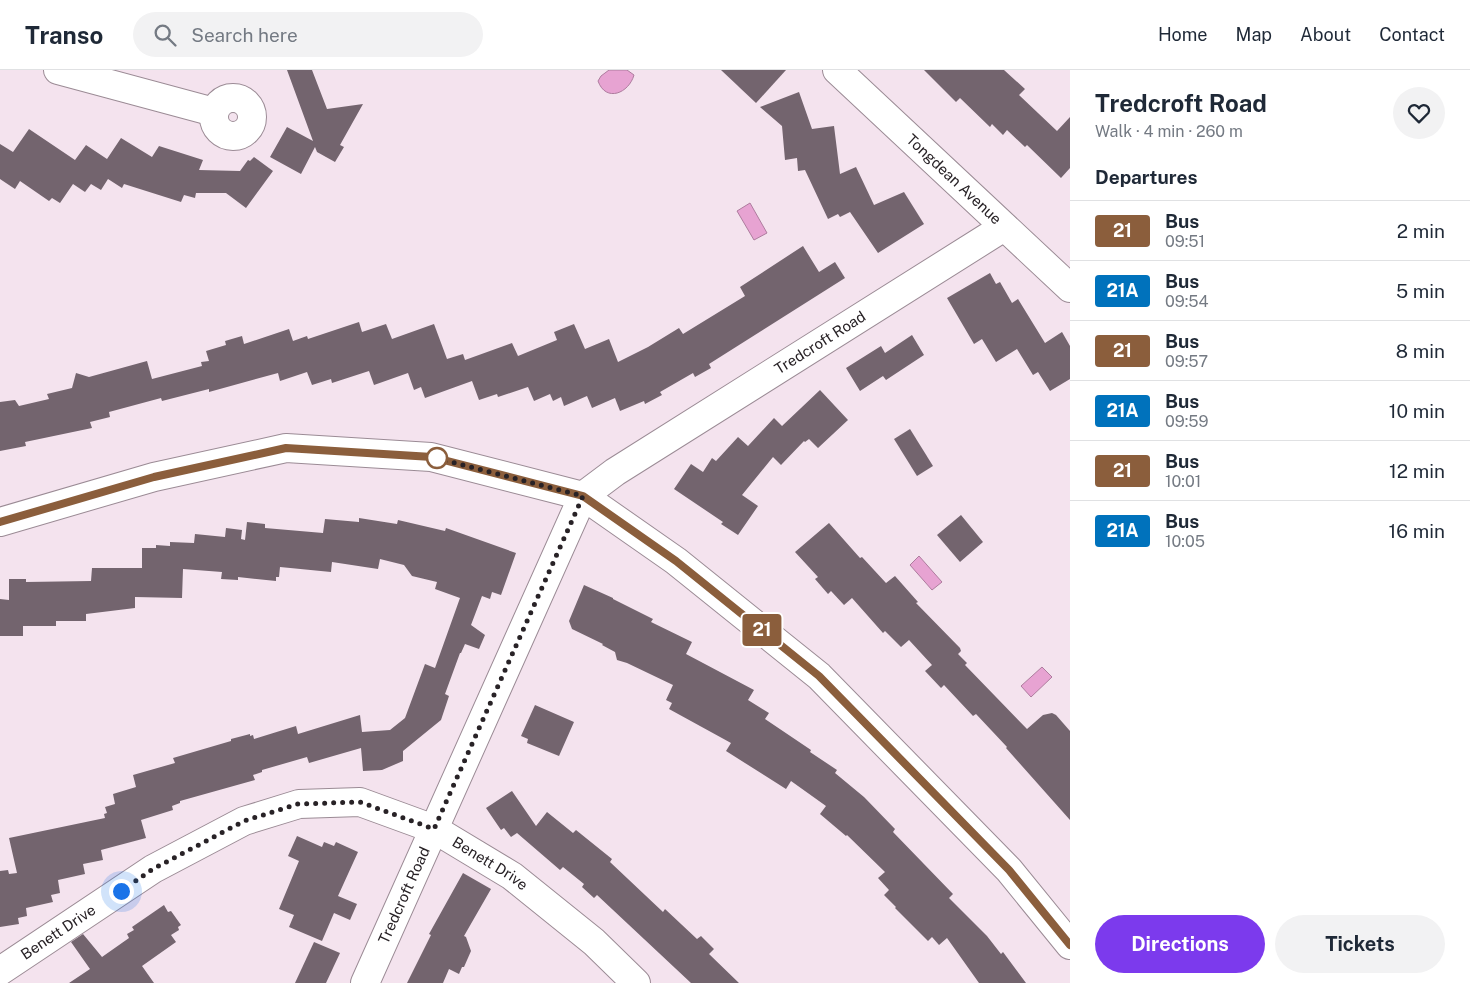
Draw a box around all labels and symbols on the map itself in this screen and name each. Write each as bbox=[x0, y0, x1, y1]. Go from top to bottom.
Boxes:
street label: Tongdean Avenue bbox=[903, 131, 1005, 227]
street label: Tredcroft Road bbox=[771, 307, 868, 377]
unlabelled marker bbox=[426, 447, 448, 469]
line badge: 21 bbox=[740, 614, 784, 646]
street label: Benett Drive bbox=[449, 833, 531, 893]
street label: Tredcroft Road bbox=[375, 844, 433, 946]
your location bbox=[109, 879, 134, 904]
street label: Benett Drive bbox=[17, 901, 98, 963]

